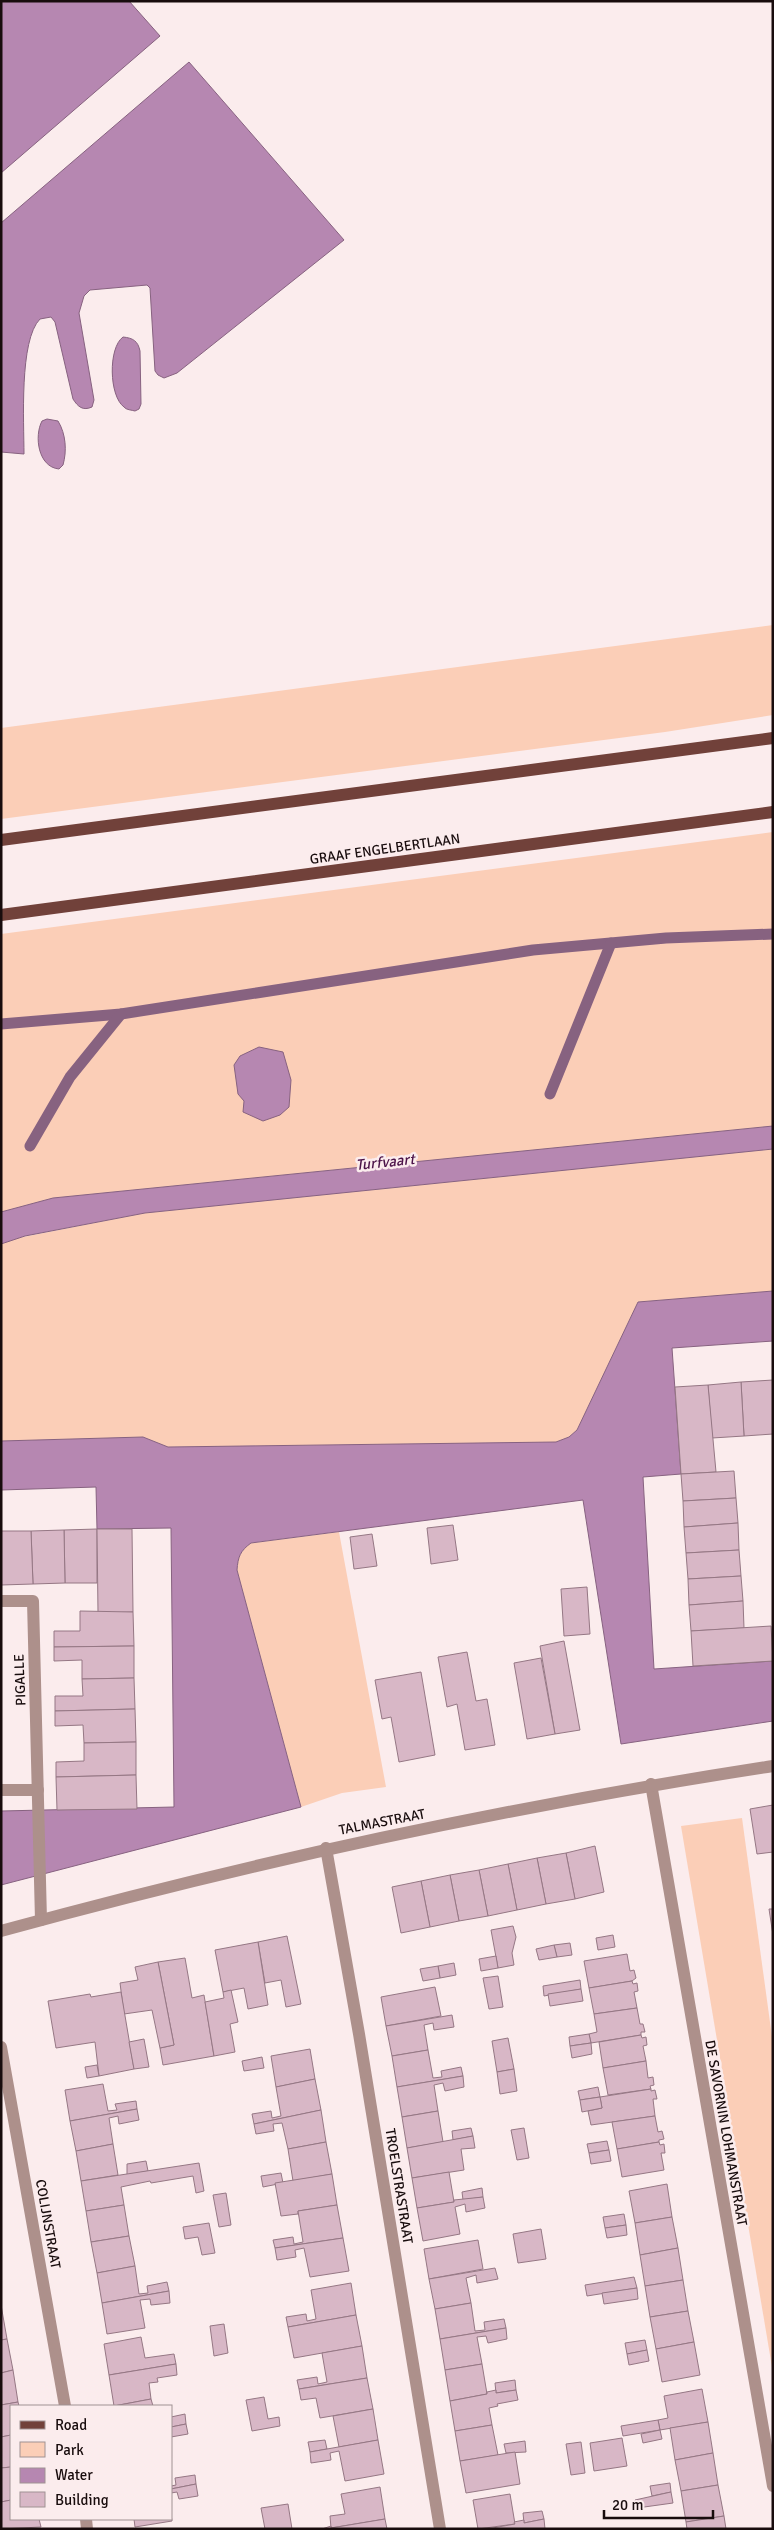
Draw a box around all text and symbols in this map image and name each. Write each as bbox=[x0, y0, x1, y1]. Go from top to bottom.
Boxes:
street label: GRAAF ENGELBERTLAAN bbox=[309, 830, 461, 868]
water label: Turfvaart bbox=[355, 1150, 417, 1174]
street label: PIGALLE bbox=[11, 1654, 29, 1706]
street label: TALMASTRAAT bbox=[337, 1805, 427, 1839]
street label: DE SAVORNIN LOHMANSTRAAT bbox=[701, 2039, 751, 2227]
street label: TROELSTRASTRAAT bbox=[381, 2127, 417, 2245]
street label: COLIJNSTRAAT bbox=[32, 2178, 64, 2270]
legend bbox=[10, 2405, 172, 2520]
text: Road bbox=[55, 2416, 87, 2434]
text: Park bbox=[55, 2441, 84, 2459]
text: Water bbox=[55, 2466, 93, 2484]
scale bar bbox=[604, 2488, 713, 2520]
text: Building bbox=[55, 2491, 109, 2509]
text: 20 m bbox=[612, 2496, 643, 2514]

